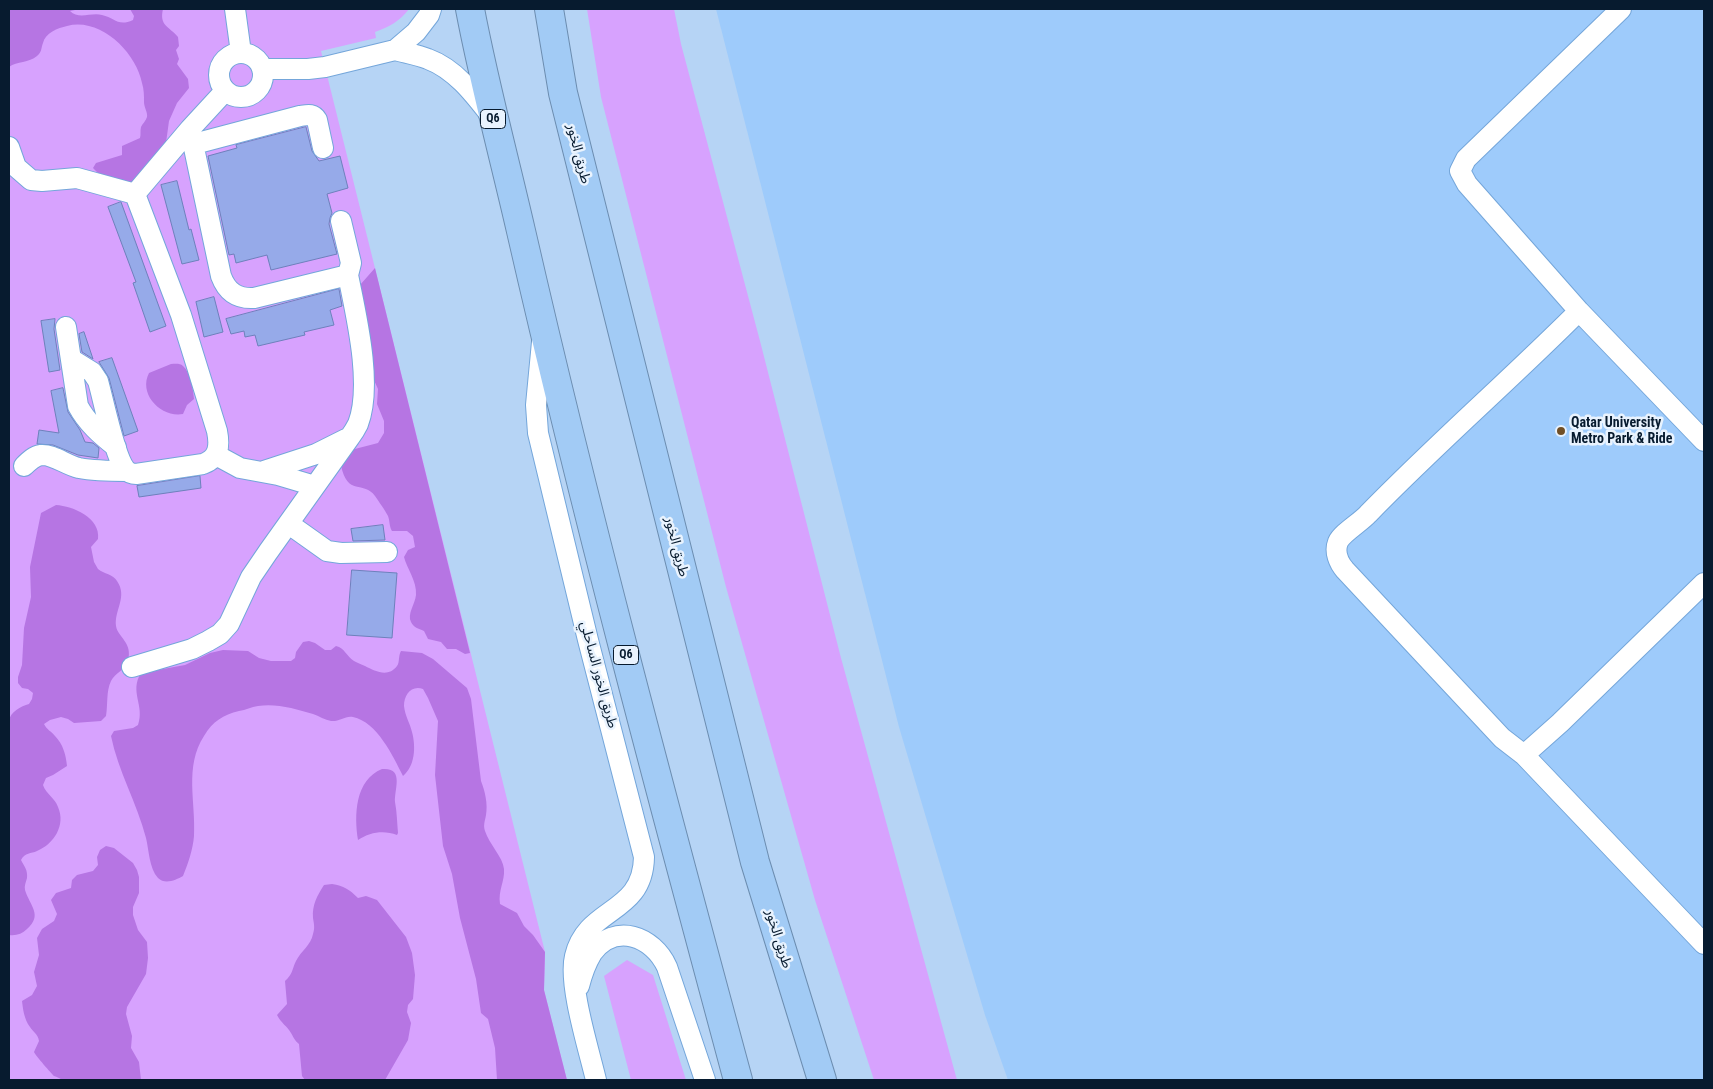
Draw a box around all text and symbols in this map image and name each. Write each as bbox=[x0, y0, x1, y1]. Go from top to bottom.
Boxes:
road number: Q6 bbox=[480, 110, 506, 128]
street label: طريق الخور bbox=[562, 122, 594, 186]
place label: Qatar University Metro Park & Ride bbox=[1571, 415, 1672, 448]
marker: Qatar University Metro Park & Ride bbox=[1555, 425, 1567, 437]
street label: طريق الخور bbox=[660, 515, 692, 579]
street label: طريق الخور الساحلي bbox=[576, 620, 620, 730]
road number: Q6 bbox=[614, 646, 638, 664]
street label: طريق الخور bbox=[761, 907, 795, 971]

